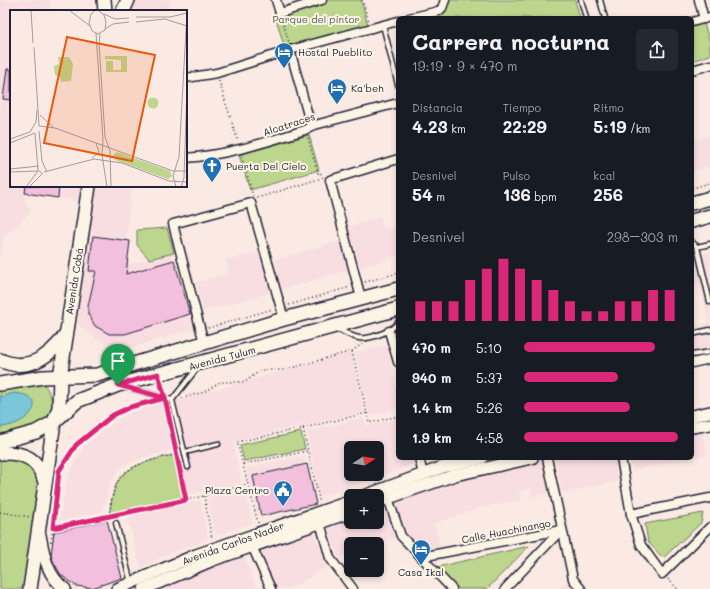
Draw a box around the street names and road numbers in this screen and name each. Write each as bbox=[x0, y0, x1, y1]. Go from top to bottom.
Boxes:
street label: Alcatraces bbox=[261, 109, 317, 139]
street label: Avenida Cobá bbox=[62, 247, 86, 315]
street label: Avenida Tulum bbox=[187, 342, 257, 374]
street label: Calle Huachinango bbox=[460, 516, 552, 546]
street label: Avenida Carlos Nader bbox=[180, 518, 286, 568]

